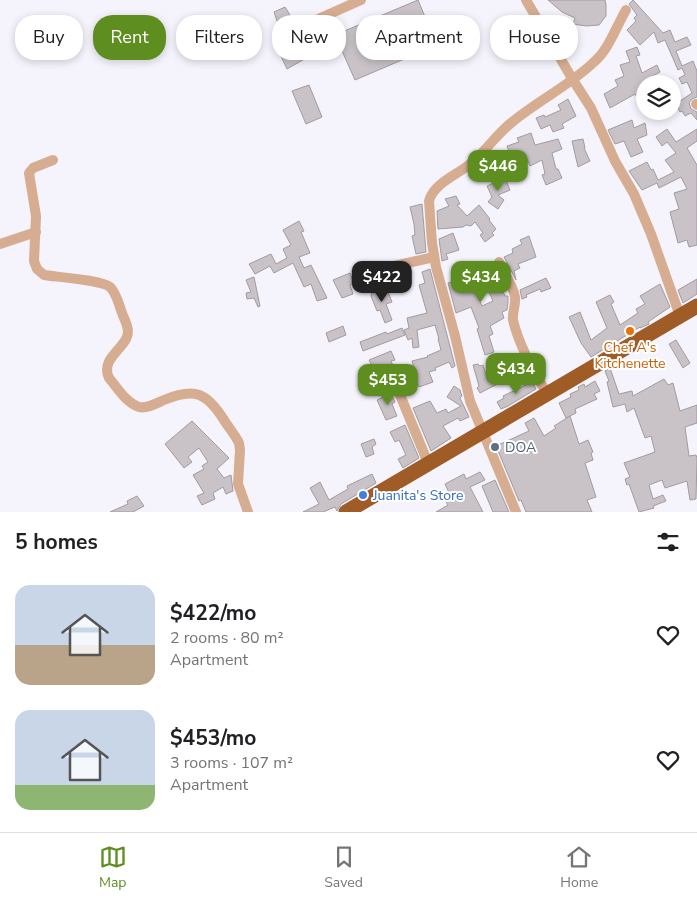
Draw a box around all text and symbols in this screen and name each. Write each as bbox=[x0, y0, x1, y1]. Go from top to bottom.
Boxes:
chip: Buy bbox=[15, 15, 83, 60]
chip: Rent bbox=[93, 15, 166, 60]
chip: Filters bbox=[176, 15, 262, 60]
chip: New bbox=[272, 15, 346, 60]
chip: Apartment bbox=[356, 15, 480, 60]
chip: House bbox=[490, 15, 578, 60]
map controls bbox=[636, 75, 681, 120]
button: layers bbox=[636, 75, 681, 120]
pin: $446 bbox=[468, 150, 528, 192]
text: $446 bbox=[479, 155, 517, 177]
pin: $422 bbox=[352, 260, 412, 303]
pin: $434 bbox=[451, 260, 511, 303]
text: $422 bbox=[363, 266, 401, 288]
text: $434 bbox=[462, 266, 500, 288]
marker: Chef A's Kitchenette bbox=[624, 325, 636, 337]
place label: Chef A's Kitchenette bbox=[594, 338, 666, 373]
pin: $434 bbox=[486, 352, 546, 395]
text: $434 bbox=[497, 358, 535, 380]
pin: $453 bbox=[358, 364, 418, 406]
text: $453 bbox=[369, 369, 407, 391]
place label: DOA bbox=[505, 438, 536, 457]
marker: DOA bbox=[489, 441, 501, 453]
place label: Juanita's Store bbox=[372, 486, 463, 505]
marker: Juanita's Store bbox=[357, 489, 369, 501]
text: 5 homes bbox=[15, 528, 98, 556]
icon: filters bbox=[654, 528, 682, 556]
text: $422/mo bbox=[170, 599, 256, 627]
icon: home bbox=[55, 605, 115, 665]
icon: heart bbox=[654, 621, 682, 649]
text: 2 rooms · 80 m² bbox=[170, 627, 283, 649]
text: Apartment bbox=[170, 649, 248, 671]
text: $453/mo bbox=[170, 724, 256, 752]
icon: home bbox=[55, 730, 115, 790]
icon: heart bbox=[654, 746, 682, 774]
text: 3 rooms · 107 m² bbox=[170, 752, 293, 774]
text: Apartment bbox=[170, 774, 248, 796]
tab: Map bbox=[99, 843, 127, 892]
tab: Saved bbox=[324, 843, 363, 892]
tab: Home bbox=[560, 843, 598, 892]

